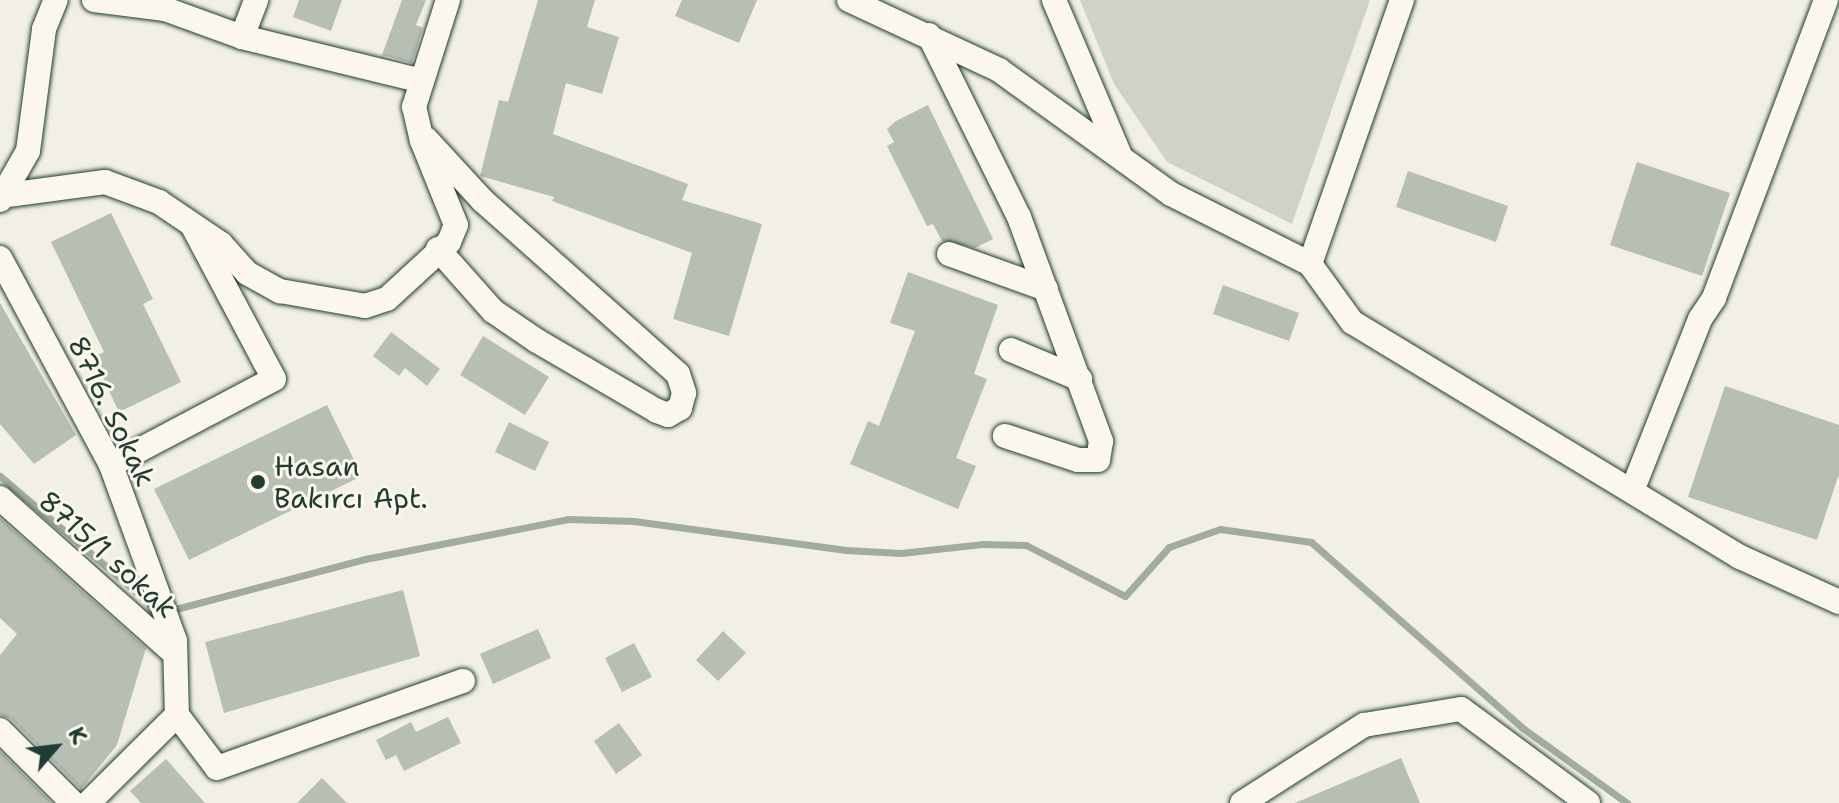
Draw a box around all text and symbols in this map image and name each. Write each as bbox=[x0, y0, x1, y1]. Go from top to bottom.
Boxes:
street label: 8716. Sokak bbox=[61, 331, 163, 491]
place label: Hasan Bakırcı Apt. bbox=[274, 449, 428, 515]
marker: Hasan Bakırcı Apt. bbox=[249, 473, 267, 491]
street label: 8715/1 sokak bbox=[32, 483, 184, 625]
north arrow bbox=[16, 707, 96, 787]
text: K bbox=[61, 722, 94, 749]

